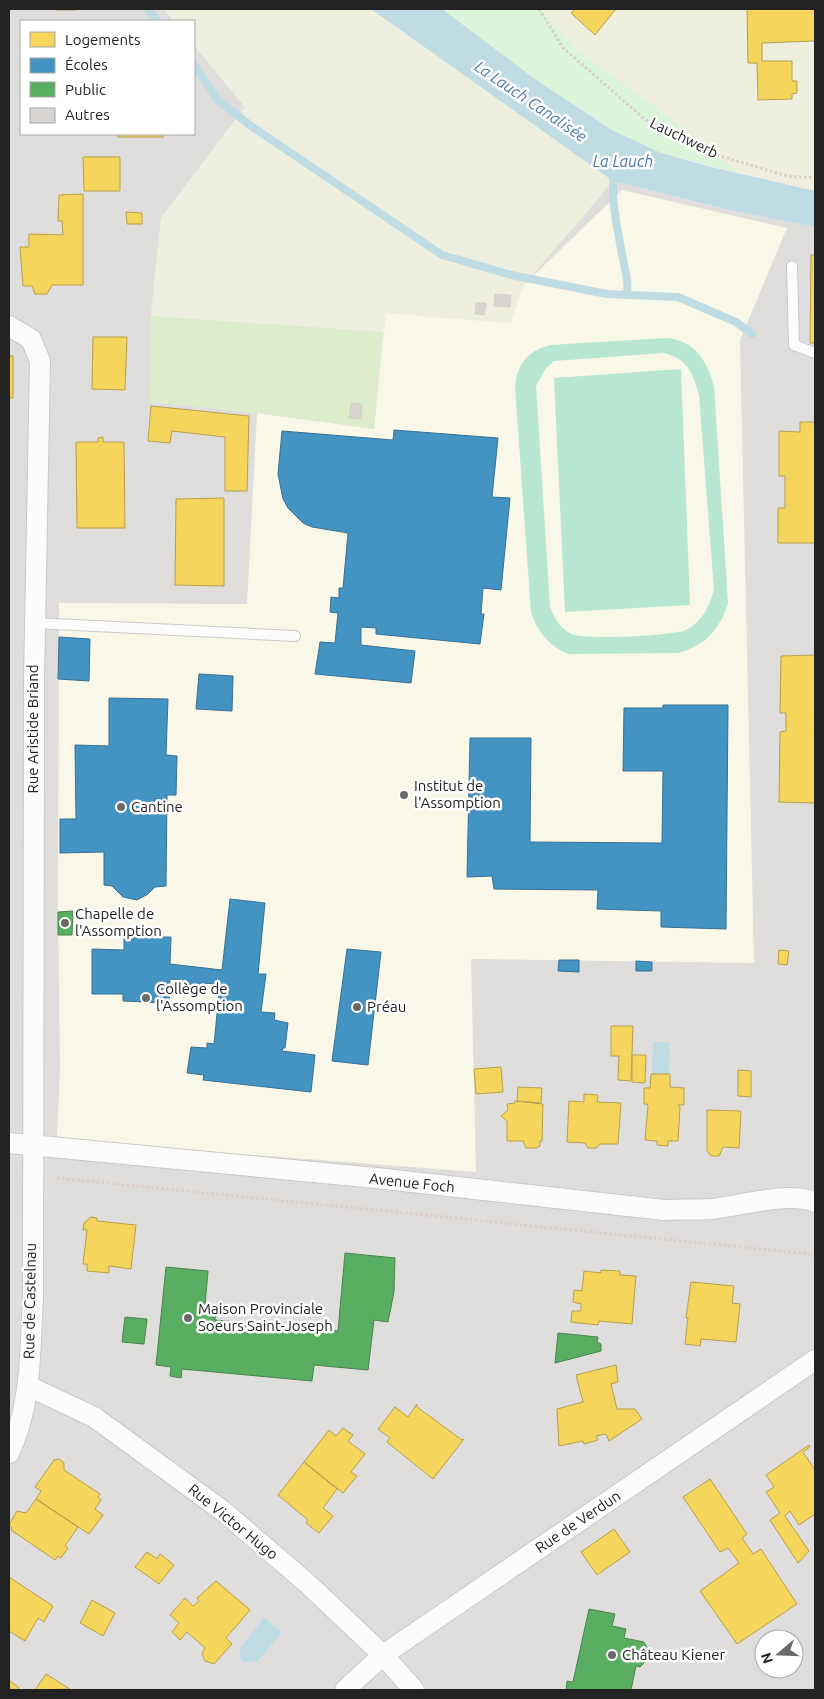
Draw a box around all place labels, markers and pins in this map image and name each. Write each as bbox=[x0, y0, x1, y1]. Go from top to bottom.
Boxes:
place label: Institut de l'Assomption bbox=[414, 777, 501, 811]
marker: Institut de l'Assomption bbox=[398, 789, 410, 801]
place label: Cantine bbox=[131, 798, 183, 815]
marker: Cantine bbox=[115, 801, 127, 813]
place label: Chapelle de l'Assomption bbox=[75, 905, 162, 939]
marker: Chapelle de l'Assomption bbox=[59, 917, 71, 929]
place label: Collège de l'Assomption bbox=[156, 980, 243, 1014]
marker: Collège de l'Assomption bbox=[140, 992, 152, 1004]
place label: Préau bbox=[367, 998, 406, 1015]
marker: Préau bbox=[351, 1001, 363, 1013]
place label: Maison Provinciale Soeurs Saint-Joseph bbox=[198, 1300, 333, 1334]
marker: Maison Provinciale Soeurs Saint-Joseph bbox=[182, 1312, 194, 1324]
place label: Château Kiener bbox=[622, 1646, 726, 1663]
marker: Château Kiener bbox=[606, 1649, 618, 1661]

